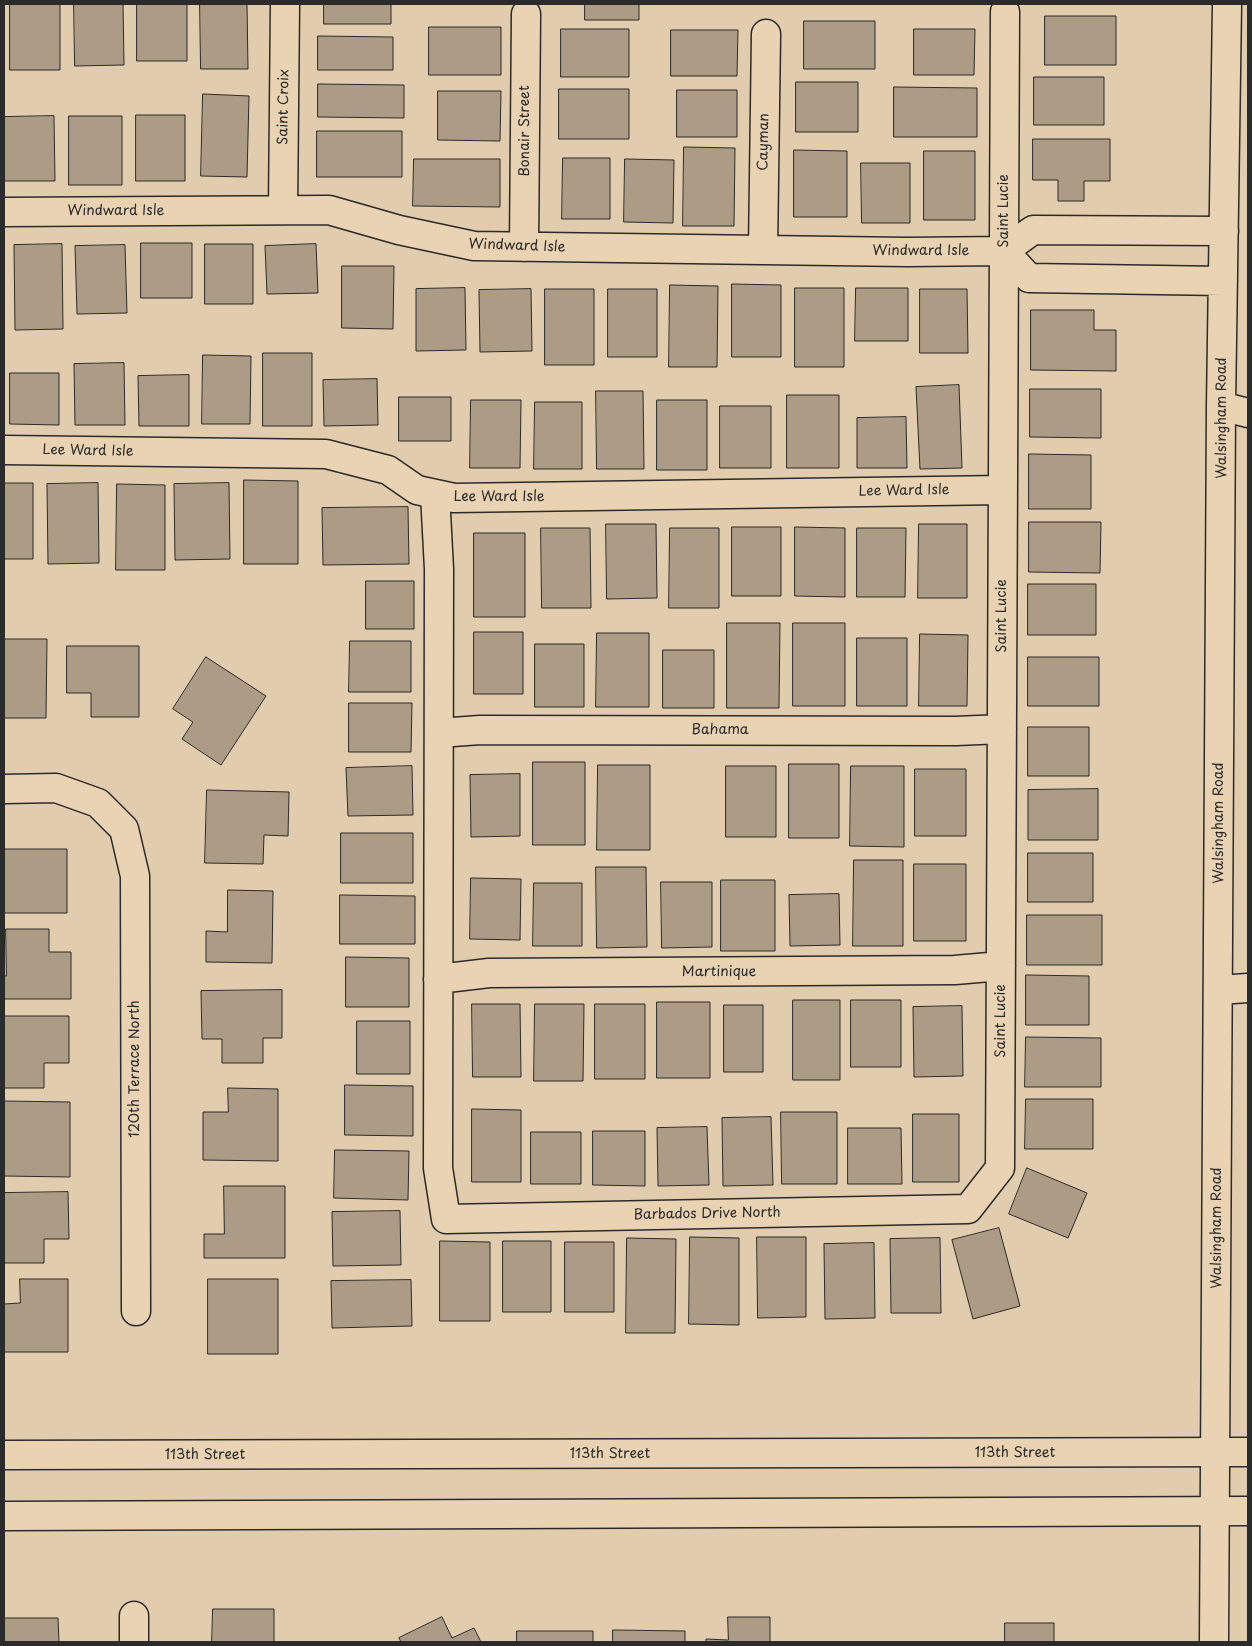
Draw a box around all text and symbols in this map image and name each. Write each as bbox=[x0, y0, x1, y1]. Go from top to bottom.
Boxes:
street label: Saint Croix bbox=[275, 69, 293, 145]
street label: Bonair Street bbox=[517, 85, 533, 177]
street label: Cayman bbox=[755, 113, 773, 171]
street label: Saint Lucie bbox=[996, 174, 1012, 248]
street label: Windward Isle bbox=[68, 203, 164, 219]
street label: Windward Isle bbox=[468, 236, 566, 256]
street label: Windward Isle bbox=[873, 243, 969, 259]
street label: Walsingham Road bbox=[1214, 357, 1230, 479]
street label: Lee Ward Isle bbox=[42, 442, 134, 460]
street label: Lee Ward Isle bbox=[858, 482, 950, 500]
street label: Lee Ward Isle bbox=[453, 489, 545, 505]
street label: Saint Lucie bbox=[994, 579, 1010, 653]
street label: Bahama bbox=[691, 722, 749, 738]
street label: Walsingham Road bbox=[1211, 762, 1227, 884]
street label: Martinique bbox=[682, 964, 756, 980]
street label: Saint Lucie bbox=[993, 984, 1009, 1058]
street label: 120th Terrace North bbox=[127, 1000, 143, 1138]
street label: Walsingham Road bbox=[1209, 1167, 1225, 1289]
street label: Barbados Drive North bbox=[633, 1204, 781, 1224]
street label: 113th Street bbox=[975, 1445, 1055, 1461]
street label: 113th Street bbox=[570, 1446, 650, 1462]
street label: 113th Street bbox=[165, 1447, 245, 1463]

